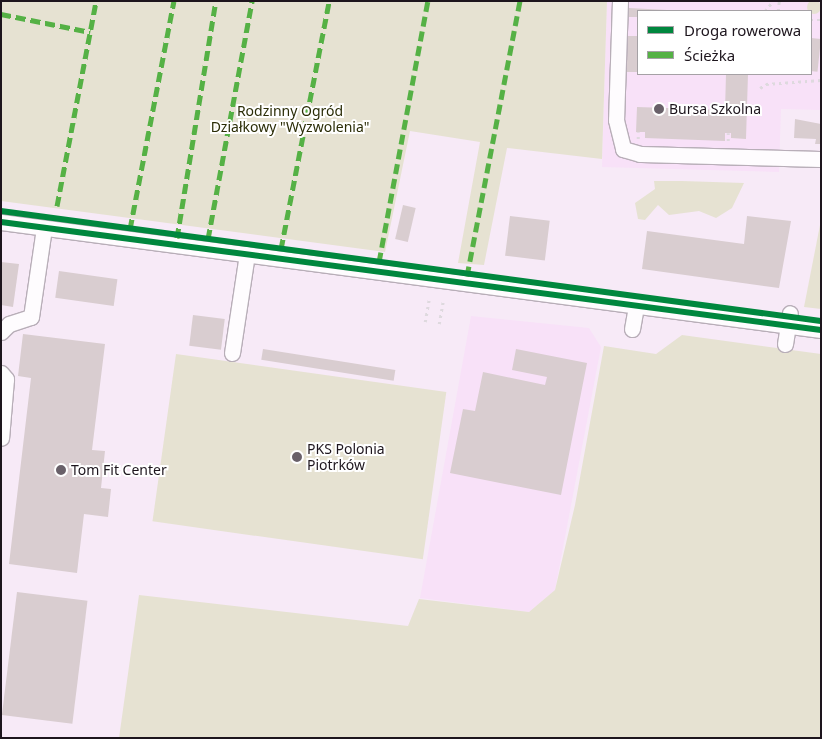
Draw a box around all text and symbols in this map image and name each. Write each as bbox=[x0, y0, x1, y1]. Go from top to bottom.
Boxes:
legend bbox=[637, 10, 812, 75]
text: Droga rowerowa bbox=[684, 20, 801, 40]
text: Ścieżka bbox=[684, 45, 735, 65]
place label: Bursa Szkolna bbox=[669, 101, 761, 117]
park label: Rodzinny Ogród Działkowy "Wyzwolenia" bbox=[211, 103, 369, 136]
marker: Bursa Szkolna bbox=[653, 103, 665, 115]
place label: PKS Polonia Piotrków bbox=[307, 441, 385, 474]
marker: PKS Polonia Piotrków bbox=[291, 451, 303, 463]
place label: Tom Fit Center bbox=[71, 462, 167, 478]
marker: Tom Fit Center bbox=[55, 464, 67, 476]

